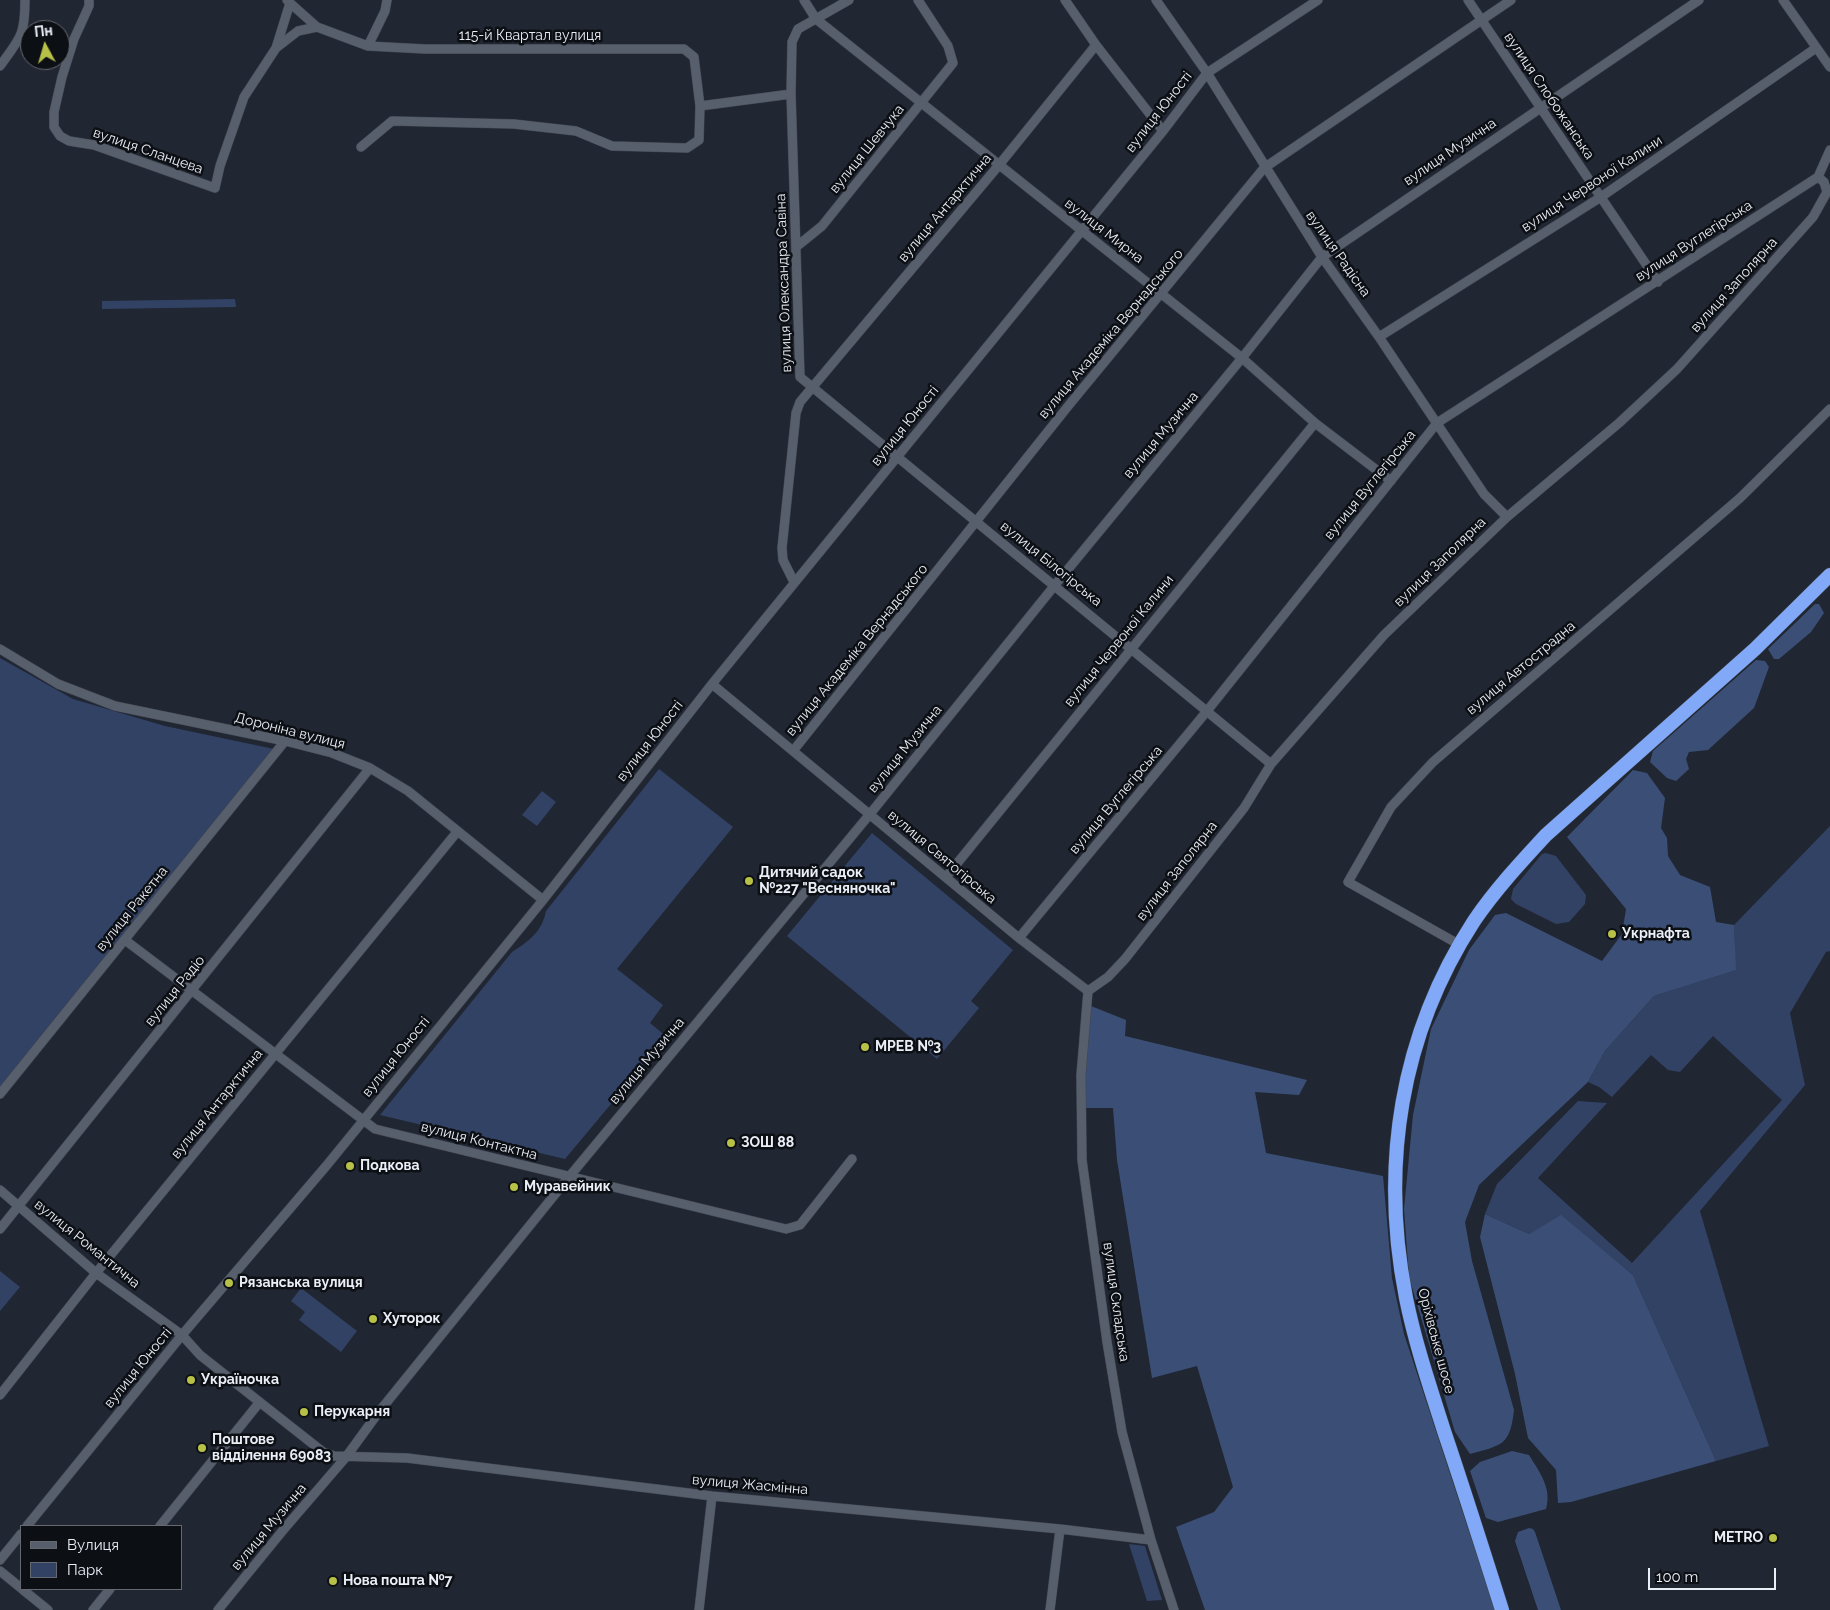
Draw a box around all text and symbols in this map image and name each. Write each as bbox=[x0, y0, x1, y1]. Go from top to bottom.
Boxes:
north arrow bbox=[20, 20, 70, 70]
text: Пн bbox=[33, 22, 54, 40]
street label: 115-й Квартал вулиця bbox=[459, 28, 601, 44]
street label: вулиця Слобожанська bbox=[1500, 29, 1598, 163]
street label: вулиця Юності bbox=[1122, 68, 1196, 156]
street label: вулиця Шевчука bbox=[826, 101, 908, 197]
street label: вулиця Музична bbox=[1401, 115, 1499, 189]
street label: вулиця Сланцева bbox=[91, 124, 205, 178]
street label: вулиця Червоної Калини bbox=[1519, 132, 1665, 236]
street label: вулиця Антарктична bbox=[895, 150, 995, 266]
street label: вулиця Олександра Савіна bbox=[772, 193, 796, 373]
street label: вулиця Мирна bbox=[1061, 195, 1147, 267]
street label: вулиця Вуглегірська bbox=[1632, 197, 1756, 285]
street label: вулиця Радісна bbox=[1302, 208, 1374, 300]
street label: вулиця Заполярна bbox=[1687, 234, 1781, 336]
street label: вулиця Академіка Вернадського bbox=[1035, 246, 1187, 422]
street label: вулиця Юності bbox=[868, 383, 942, 469]
street label: вулиця Музична bbox=[1120, 388, 1202, 482]
street label: вулиця Вуглегірська bbox=[1321, 427, 1419, 543]
street label: вулиця Заполярна bbox=[1390, 514, 1490, 610]
street label: вулиця Білогірська bbox=[997, 518, 1105, 610]
street label: вулиця Академіка Вернадського bbox=[782, 561, 932, 739]
street label: вулиця Червоної Калини bbox=[1061, 572, 1177, 710]
street label: вулиця Автострадна bbox=[1463, 618, 1579, 718]
street label: вулиця Юності bbox=[613, 697, 687, 785]
street label: вулиця Музична bbox=[865, 702, 945, 796]
street label: Дороніна вулиця bbox=[233, 709, 347, 753]
street label: вулиця Вуглегірська bbox=[1066, 743, 1166, 857]
street label: вулиця Святогірська bbox=[884, 807, 1000, 907]
street label: вулиця Заполярна bbox=[1133, 818, 1221, 924]
street label: вулиця Ракетна bbox=[93, 863, 171, 955]
place label: Дитячий садок №227 "Весняночка" bbox=[759, 865, 896, 898]
marker: Дитячий садок №227 "Весняночка" bbox=[743, 875, 755, 887]
place label: Укрнафта bbox=[1622, 926, 1690, 942]
marker: Укрнафта bbox=[1606, 928, 1618, 940]
street label: вулиця Радіо bbox=[141, 952, 209, 1030]
street label: вулиця Юності bbox=[359, 1014, 433, 1100]
street label: вулиця Музична bbox=[606, 1014, 688, 1108]
place label: МРЕВ №3 bbox=[875, 1039, 941, 1055]
marker: МРЕВ №3 bbox=[859, 1041, 871, 1053]
street label: вулиця Антарктична bbox=[168, 1046, 266, 1162]
street label: вулиця Контактна bbox=[419, 1118, 539, 1164]
place label: ЗОШ 88 bbox=[741, 1135, 794, 1151]
marker: ЗОШ 88 bbox=[725, 1137, 737, 1149]
place label: Подкова bbox=[360, 1158, 420, 1174]
marker: Подкова bbox=[344, 1160, 356, 1172]
place label: Муравейник bbox=[524, 1179, 611, 1195]
marker: Муравейник bbox=[508, 1181, 520, 1193]
street label: вулиця Романтична bbox=[31, 1196, 143, 1292]
street label: вулиця Складська bbox=[1099, 1241, 1133, 1363]
place label: Рязанська вулиця bbox=[239, 1275, 362, 1291]
marker: Рязанська вулиця bbox=[223, 1277, 235, 1289]
street label: Оріхівське шосе bbox=[1414, 1287, 1458, 1395]
place label: Хуторок bbox=[383, 1311, 441, 1327]
marker: Хуторок bbox=[367, 1313, 379, 1325]
street label: вулиця Юності bbox=[101, 1325, 175, 1411]
place label: Україночка bbox=[201, 1372, 279, 1388]
marker: Україночка bbox=[185, 1374, 197, 1386]
place label: Перукарня bbox=[314, 1404, 390, 1420]
marker: Перукарня bbox=[298, 1406, 310, 1418]
place label: Поштове відділення 69083 bbox=[212, 1432, 331, 1464]
marker: Поштове відділення 69083 bbox=[196, 1442, 208, 1454]
street label: вулиця Жасмінна bbox=[691, 1472, 809, 1498]
street label: вулиця Музична bbox=[228, 1480, 310, 1574]
legend bbox=[20, 1525, 182, 1590]
place label: METRO bbox=[1714, 1530, 1763, 1546]
marker: METRO bbox=[1767, 1532, 1779, 1544]
text: Вулиця bbox=[67, 1536, 119, 1554]
scale bar bbox=[1650, 1558, 1778, 1590]
text: Парк bbox=[67, 1561, 103, 1579]
text: 100 m bbox=[1656, 1568, 1698, 1586]
place label: Нова пошта №7 bbox=[343, 1573, 452, 1589]
marker: Нова пошта №7 bbox=[327, 1575, 339, 1587]

